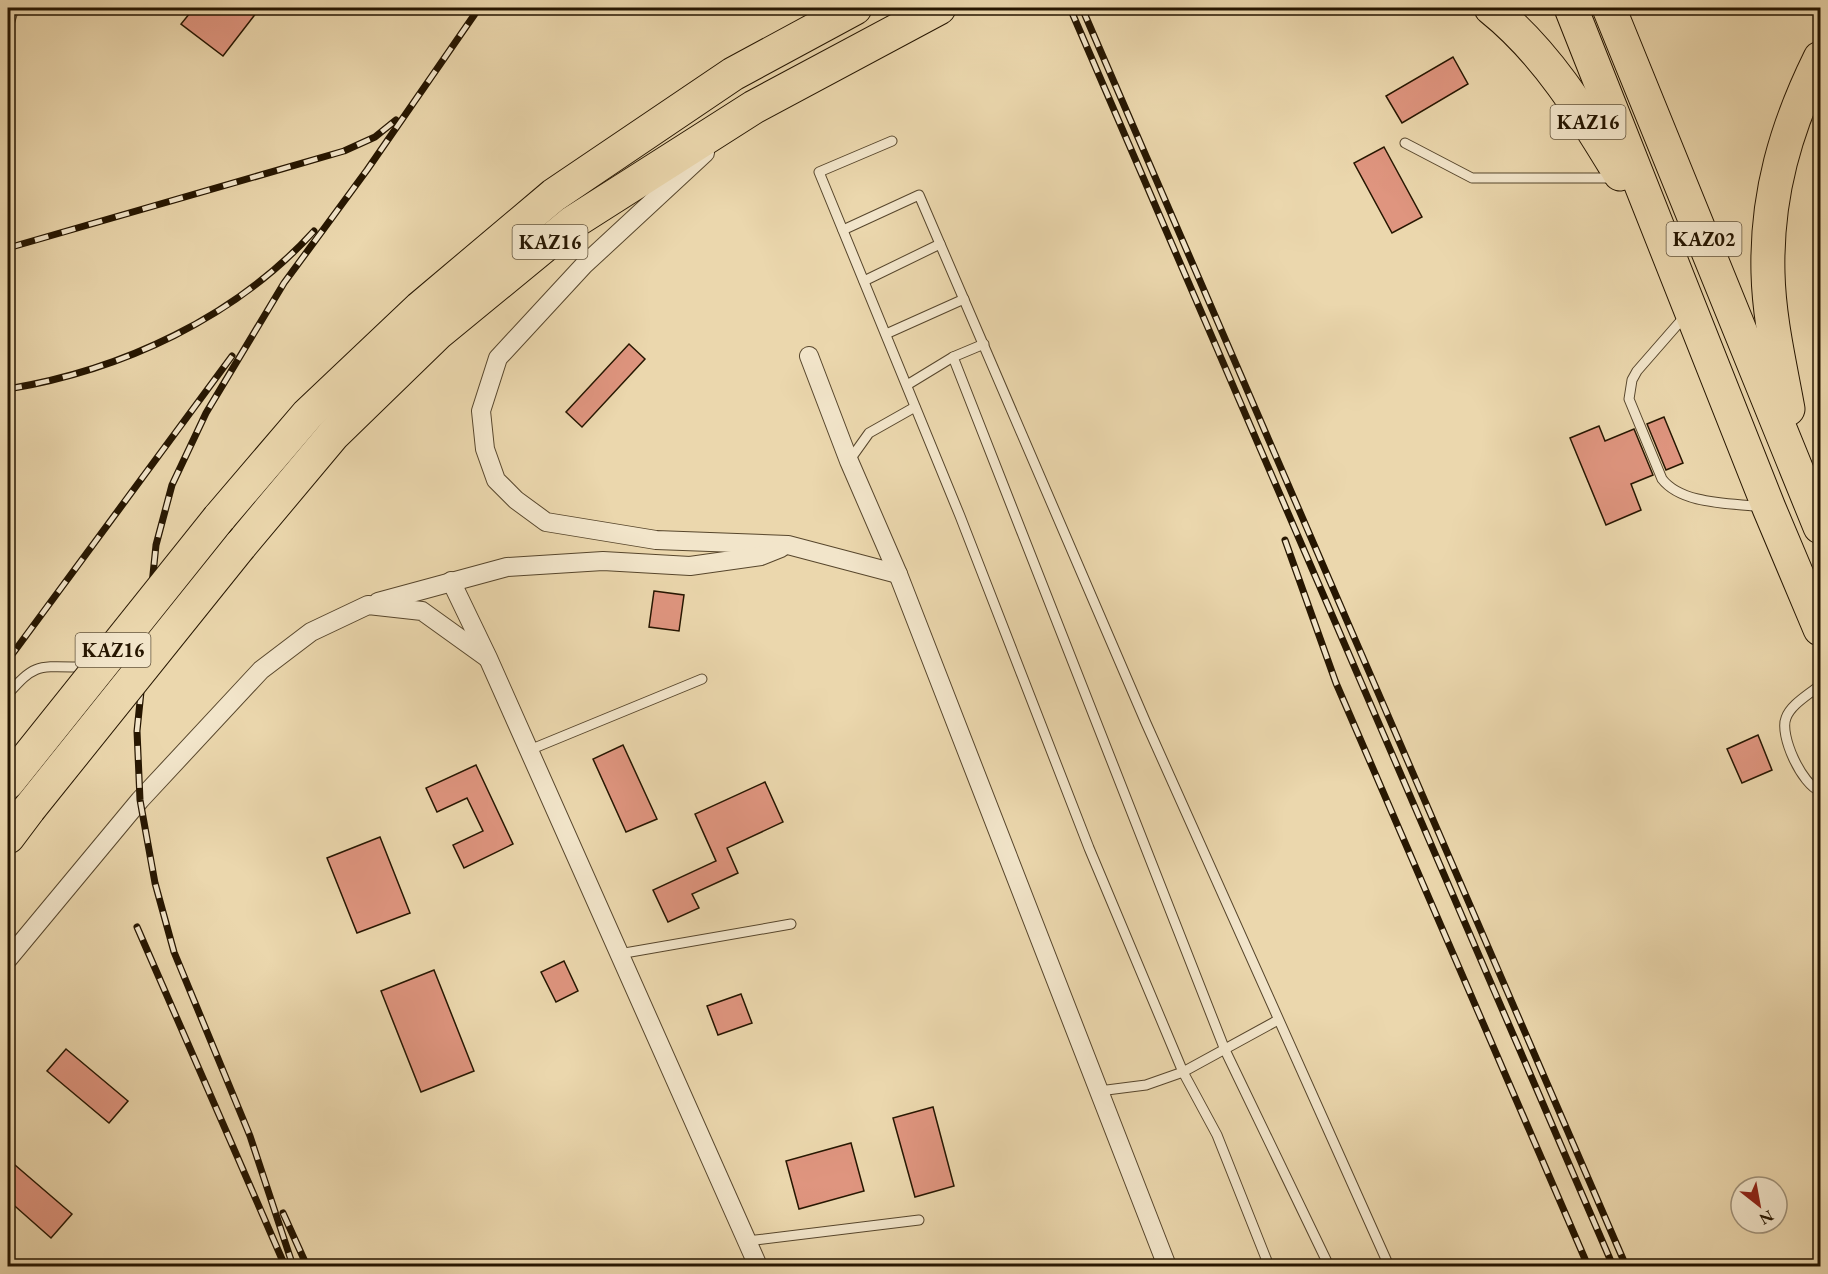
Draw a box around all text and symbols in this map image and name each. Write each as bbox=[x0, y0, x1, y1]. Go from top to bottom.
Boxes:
road number: KAZ16 bbox=[1550, 105, 1626, 139]
road number: KАZ02 bbox=[1666, 222, 1742, 256]
road number: KAZ16 bbox=[512, 225, 588, 259]
road number: KAZ16 bbox=[76, 633, 150, 667]
north arrow bbox=[1729, 1175, 1789, 1235]
text: N bbox=[1755, 1205, 1777, 1230]

